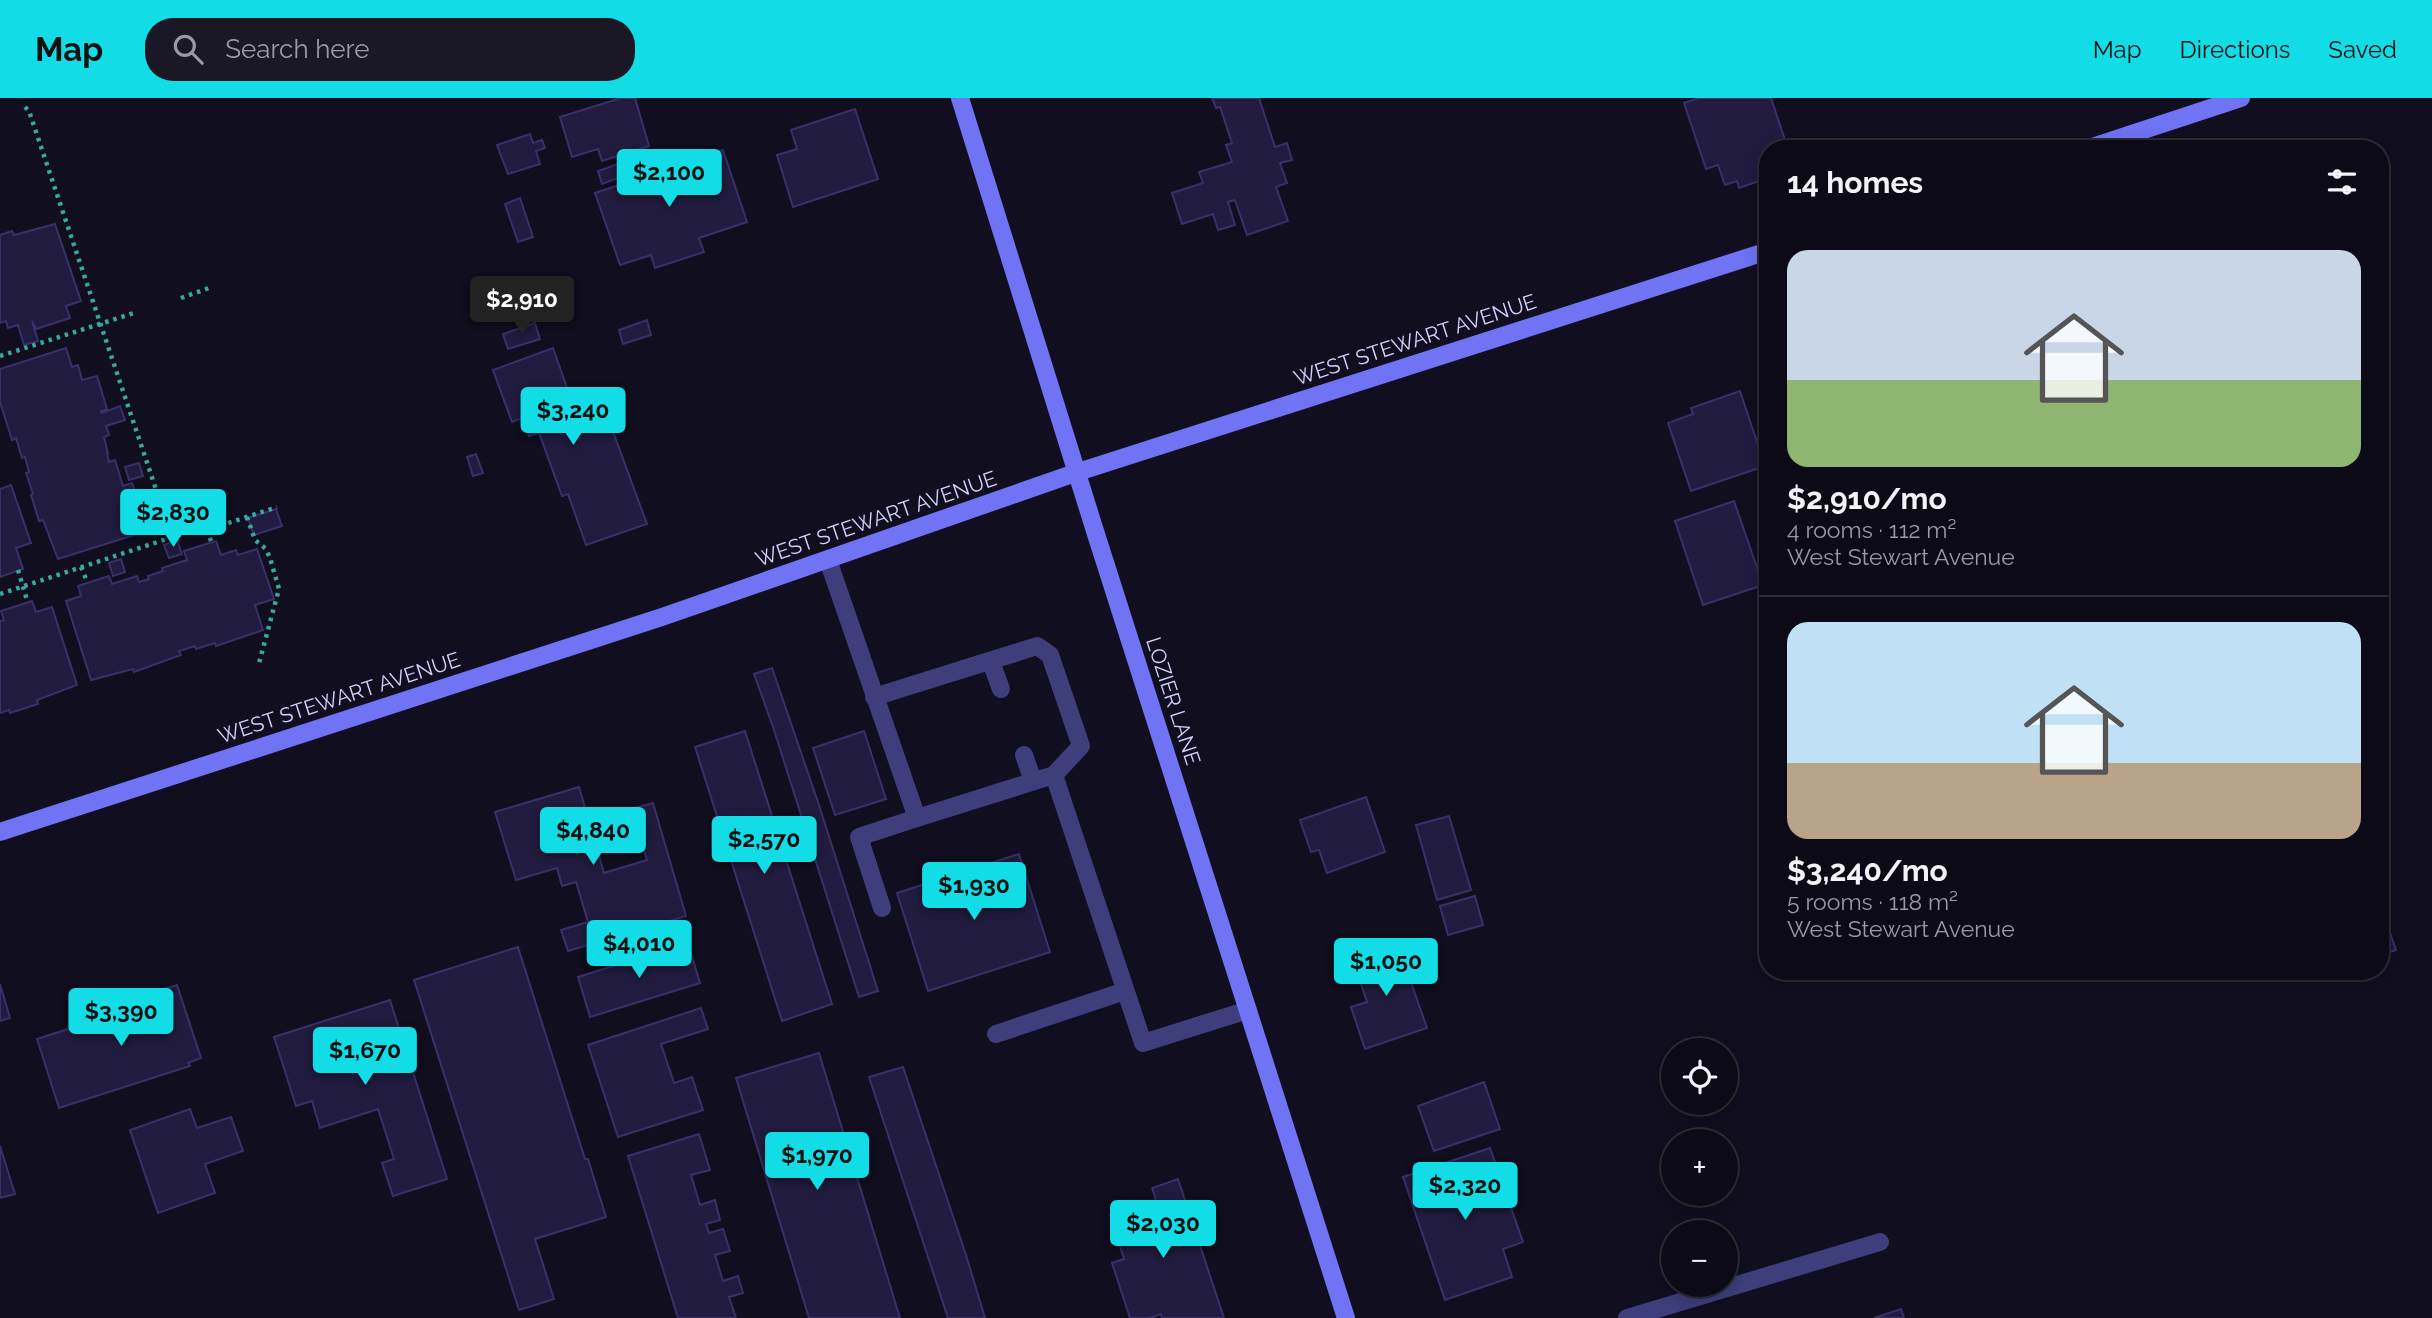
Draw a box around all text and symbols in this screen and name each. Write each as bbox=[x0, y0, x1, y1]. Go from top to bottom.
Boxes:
search box bbox=[145, 18, 635, 81]
text: Map bbox=[35, 30, 103, 69]
icon: search bbox=[169, 30, 207, 68]
text: Search here bbox=[225, 34, 370, 64]
text: Map bbox=[2093, 35, 2142, 64]
text: Directions bbox=[2180, 35, 2290, 64]
text: Saved bbox=[2328, 35, 2397, 64]
pin: $2,100 bbox=[612, 150, 726, 209]
text: $2,100 bbox=[633, 158, 705, 185]
icon: filters bbox=[2323, 163, 2361, 201]
text: 14 homes bbox=[1787, 165, 1923, 200]
pin: $2,910 bbox=[465, 276, 579, 336]
text: $2,910 bbox=[486, 285, 558, 312]
street label: WEST STEWART AVENUE bbox=[1290, 288, 1539, 391]
icon: home bbox=[2011, 295, 2137, 421]
pin: $3,240 bbox=[516, 388, 630, 447]
text: $3,240 bbox=[537, 396, 609, 423]
street label: WEST STEWART AVENUE bbox=[752, 465, 1000, 572]
text: $2,910/mo bbox=[1787, 481, 1947, 516]
pin: $2,830 bbox=[116, 490, 230, 549]
text: $2,830 bbox=[136, 498, 210, 525]
text: 4 rooms · 112 m² bbox=[1787, 516, 1956, 543]
text: West Stewart Avenue bbox=[1787, 543, 2015, 570]
street label: LOZIER LANE bbox=[1141, 634, 1206, 768]
street label: WEST STEWART AVENUE bbox=[214, 646, 463, 749]
icon: home bbox=[2011, 667, 2137, 793]
pin: $4,840 bbox=[536, 808, 650, 867]
text: $4,840 bbox=[556, 816, 630, 843]
pin: $2,570 bbox=[707, 816, 821, 876]
text: $2,570 bbox=[728, 825, 800, 852]
text: $3,240/mo bbox=[1787, 853, 1948, 888]
pin: $1,930 bbox=[917, 862, 1031, 922]
text: $1,930 bbox=[938, 871, 1010, 898]
text: 5 rooms · 118 m² bbox=[1787, 888, 1958, 915]
text: West Stewart Avenue bbox=[1787, 915, 2015, 942]
pin: $4,010 bbox=[582, 920, 696, 980]
text: $4,010 bbox=[603, 929, 675, 956]
pin: $1,050 bbox=[1329, 939, 1443, 998]
text: $1,050 bbox=[1350, 947, 1422, 974]
pin: $3,390 bbox=[64, 988, 178, 1048]
text: $3,390 bbox=[84, 997, 158, 1024]
pin: $1,670 bbox=[308, 1028, 422, 1087]
text: $1,670 bbox=[329, 1036, 401, 1063]
map controls bbox=[1661, 1038, 1738, 1297]
button: locate bbox=[1661, 1038, 1738, 1115]
button: + bbox=[1661, 1129, 1738, 1206]
pin: $1,970 bbox=[760, 1132, 874, 1192]
text: $1,970 bbox=[781, 1141, 853, 1168]
pin: $2,320 bbox=[1408, 1162, 1522, 1222]
text: $2,320 bbox=[1429, 1171, 1501, 1198]
pin: $2,030 bbox=[1106, 1200, 1220, 1260]
text: $2,030 bbox=[1126, 1209, 1200, 1236]
button: − bbox=[1661, 1220, 1738, 1297]

